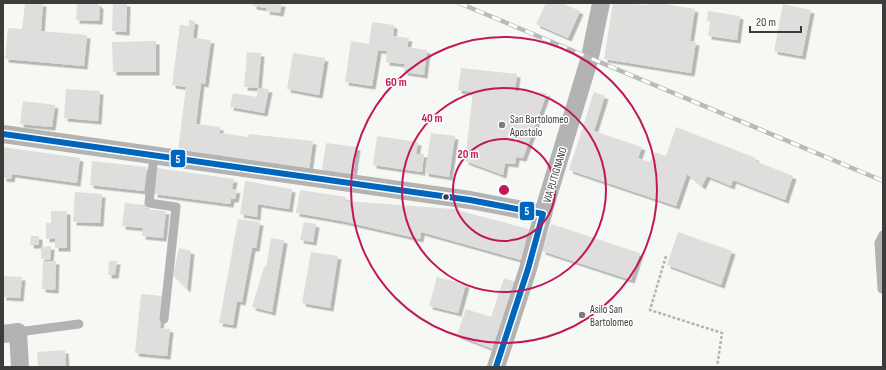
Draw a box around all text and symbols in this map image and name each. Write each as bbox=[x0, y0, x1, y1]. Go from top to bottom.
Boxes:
scale bar bbox=[750, 8, 801, 34]
text: 20 m bbox=[756, 15, 776, 30]
text: 60 m bbox=[385, 75, 407, 90]
text: 40 m bbox=[421, 111, 443, 126]
place label: San Bartolomeo Apostolo bbox=[509, 113, 569, 139]
marker: San Bartolomeo Apostolo bbox=[497, 120, 507, 130]
street label: VIA PUTIGNANO bbox=[540, 146, 570, 204]
text: 20 m bbox=[458, 147, 478, 162]
line badge: 5 bbox=[170, 149, 186, 168]
text: 5 bbox=[176, 153, 181, 166]
centre of rings bbox=[497, 183, 511, 197]
unlabelled marker bbox=[441, 192, 451, 202]
line badge: 5 bbox=[519, 201, 535, 221]
text: 5 bbox=[525, 205, 530, 218]
place label: Asilo San Bartolomeo bbox=[589, 303, 633, 329]
marker: Asilo San Bartolomeo bbox=[577, 310, 587, 320]

